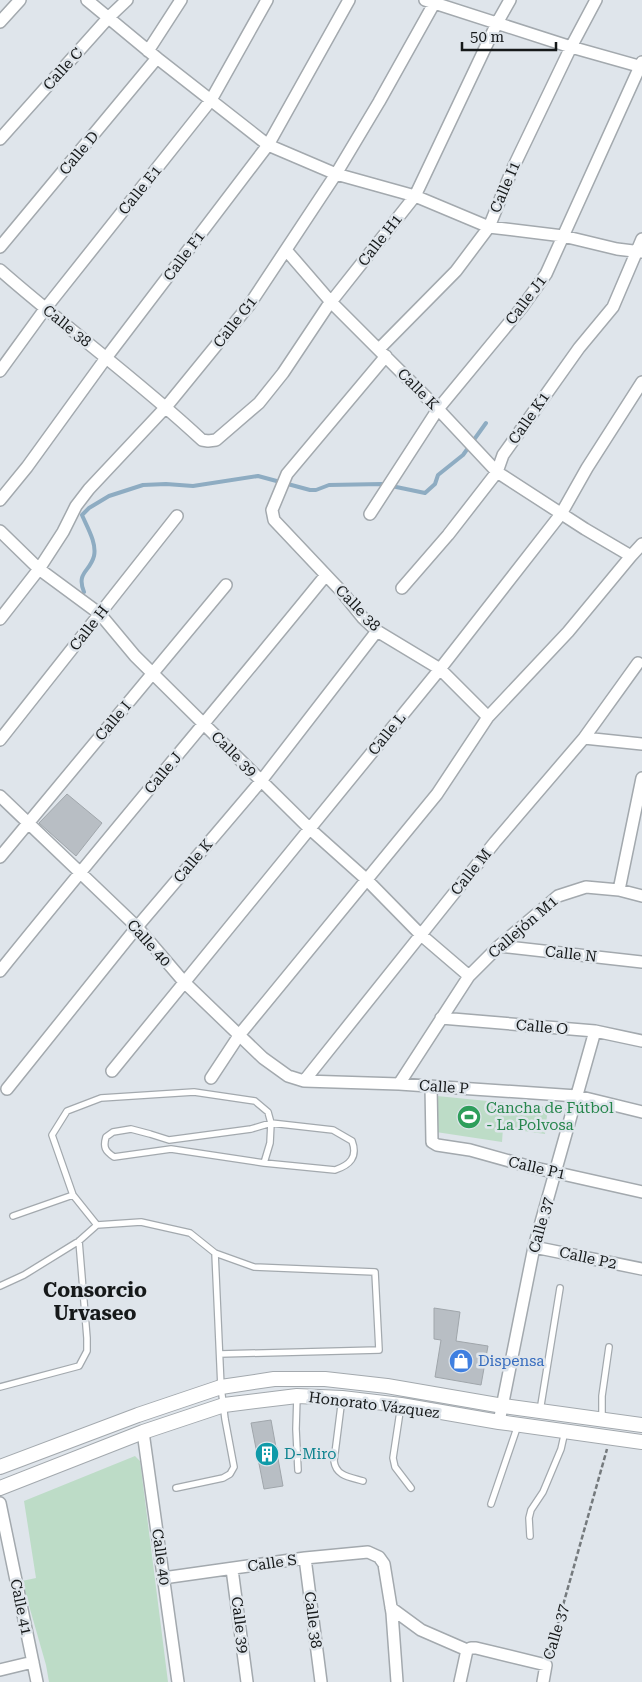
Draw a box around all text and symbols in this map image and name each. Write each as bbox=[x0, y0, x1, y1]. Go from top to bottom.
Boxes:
scale bar bbox=[462, 20, 556, 52]
text: 50 m bbox=[470, 28, 505, 46]
street label: Calle C bbox=[39, 44, 87, 94]
street label: Calle D bbox=[55, 127, 103, 179]
street label: Calle I1 bbox=[486, 159, 524, 215]
street label: Calle E1 bbox=[115, 162, 165, 218]
street label: Calle H1 bbox=[354, 210, 406, 270]
street label: Calle F1 bbox=[159, 228, 209, 284]
street label: Calle J1 bbox=[502, 272, 550, 328]
street label: Calle G1 bbox=[209, 293, 261, 351]
street label: Calle 38 bbox=[39, 301, 95, 351]
street label: Calle K bbox=[394, 365, 442, 413]
street label: Calle K1 bbox=[505, 388, 553, 448]
street label: Calle 38 bbox=[332, 581, 384, 635]
street label: Calle H bbox=[66, 602, 112, 654]
street label: Calle I bbox=[91, 698, 135, 744]
street label: Calle L bbox=[364, 709, 410, 759]
street label: Calle 39 bbox=[207, 727, 261, 781]
street label: Calle J bbox=[140, 749, 186, 797]
street label: Calle K bbox=[170, 836, 216, 886]
street label: Calle M bbox=[447, 845, 495, 899]
street label: Callejón M1 bbox=[485, 892, 561, 962]
street label: Calle 40 bbox=[123, 916, 175, 970]
street label: Calle N bbox=[544, 942, 598, 966]
street label: Calle O bbox=[515, 1016, 569, 1038]
street label: Calle P bbox=[418, 1076, 470, 1098]
place label: Cancha de Fútbol - La Polvosa bbox=[486, 1099, 614, 1134]
sports icon: Cancha de Fútbol - La Polvosa bbox=[456, 1104, 482, 1130]
street label: Calle P1 bbox=[507, 1153, 567, 1183]
street label: Calle 37 bbox=[525, 1195, 557, 1255]
street label: Calle P2 bbox=[558, 1243, 618, 1273]
district label: Consorcio Urvaseo bbox=[43, 1278, 147, 1325]
shop icon: Dispensa bbox=[448, 1348, 474, 1374]
place label: Dispensa bbox=[478, 1352, 544, 1370]
street label: Honorato Vázquez bbox=[308, 1388, 440, 1422]
building icon: D-Miro bbox=[254, 1441, 280, 1467]
place label: D-Miro bbox=[284, 1445, 337, 1463]
street label: Calle 40 bbox=[148, 1528, 174, 1586]
street label: Calle S bbox=[246, 1551, 298, 1575]
street label: Calle 41 bbox=[6, 1577, 36, 1637]
street label: Calle 38 bbox=[301, 1591, 325, 1649]
street label: Calle 39 bbox=[228, 1596, 252, 1654]
street label: Calle 37 bbox=[539, 1602, 573, 1662]

